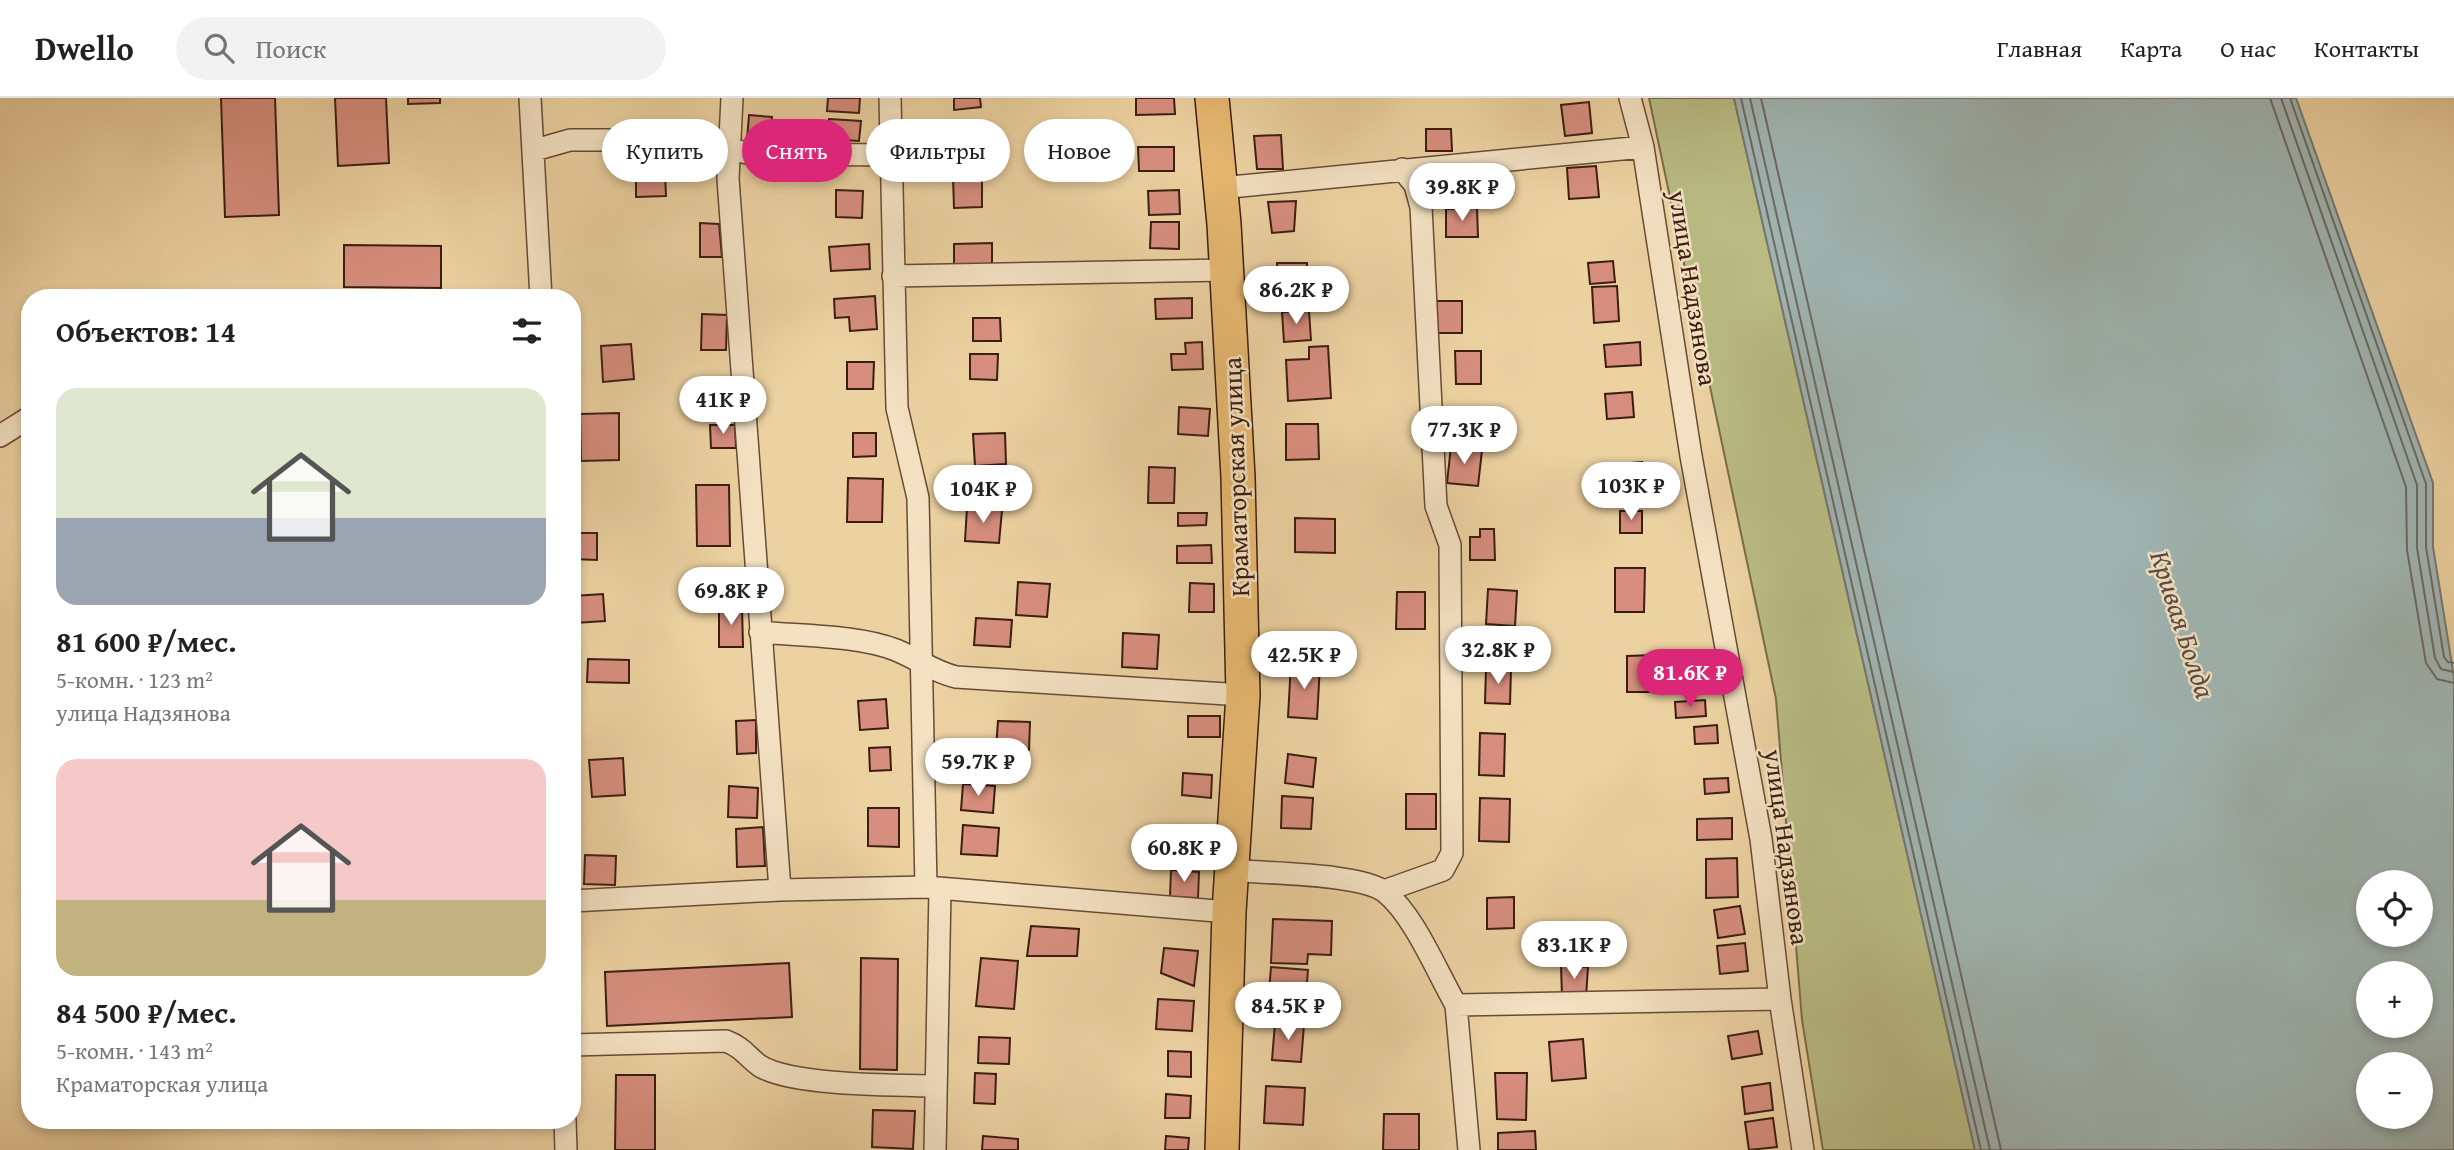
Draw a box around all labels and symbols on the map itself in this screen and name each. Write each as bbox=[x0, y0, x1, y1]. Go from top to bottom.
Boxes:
pin: 39.8K ₽ bbox=[1397, 164, 1527, 223]
street label: улица Надзянова bbox=[1659, 186, 1728, 389]
pin: 86.2K ₽ bbox=[1231, 266, 1361, 326]
street label: Краматорская улица bbox=[1212, 356, 1259, 598]
pin: 41K ₽ bbox=[674, 376, 772, 436]
pin: 77.3K ₽ bbox=[1399, 406, 1529, 466]
pin: 103K ₽ bbox=[1574, 462, 1688, 522]
pin: 104K ₽ bbox=[926, 466, 1040, 525]
water label: Кривая Болда bbox=[2140, 545, 2227, 703]
pin: 69.8K ₽ bbox=[666, 568, 796, 627]
pin: 32.8K ₽ bbox=[1433, 626, 1563, 686]
pin: 42.5K ₽ bbox=[1239, 632, 1369, 691]
pin: 81.6K ₽ bbox=[1625, 650, 1755, 709]
pin: 59.7K ₽ bbox=[913, 738, 1043, 798]
street label: улица Надзянова bbox=[1754, 745, 1821, 948]
pin: 60.8K ₽ bbox=[1119, 824, 1249, 884]
pin: 83.1K ₽ bbox=[1509, 922, 1639, 981]
pin: 84.5K ₽ bbox=[1223, 982, 1353, 1042]

